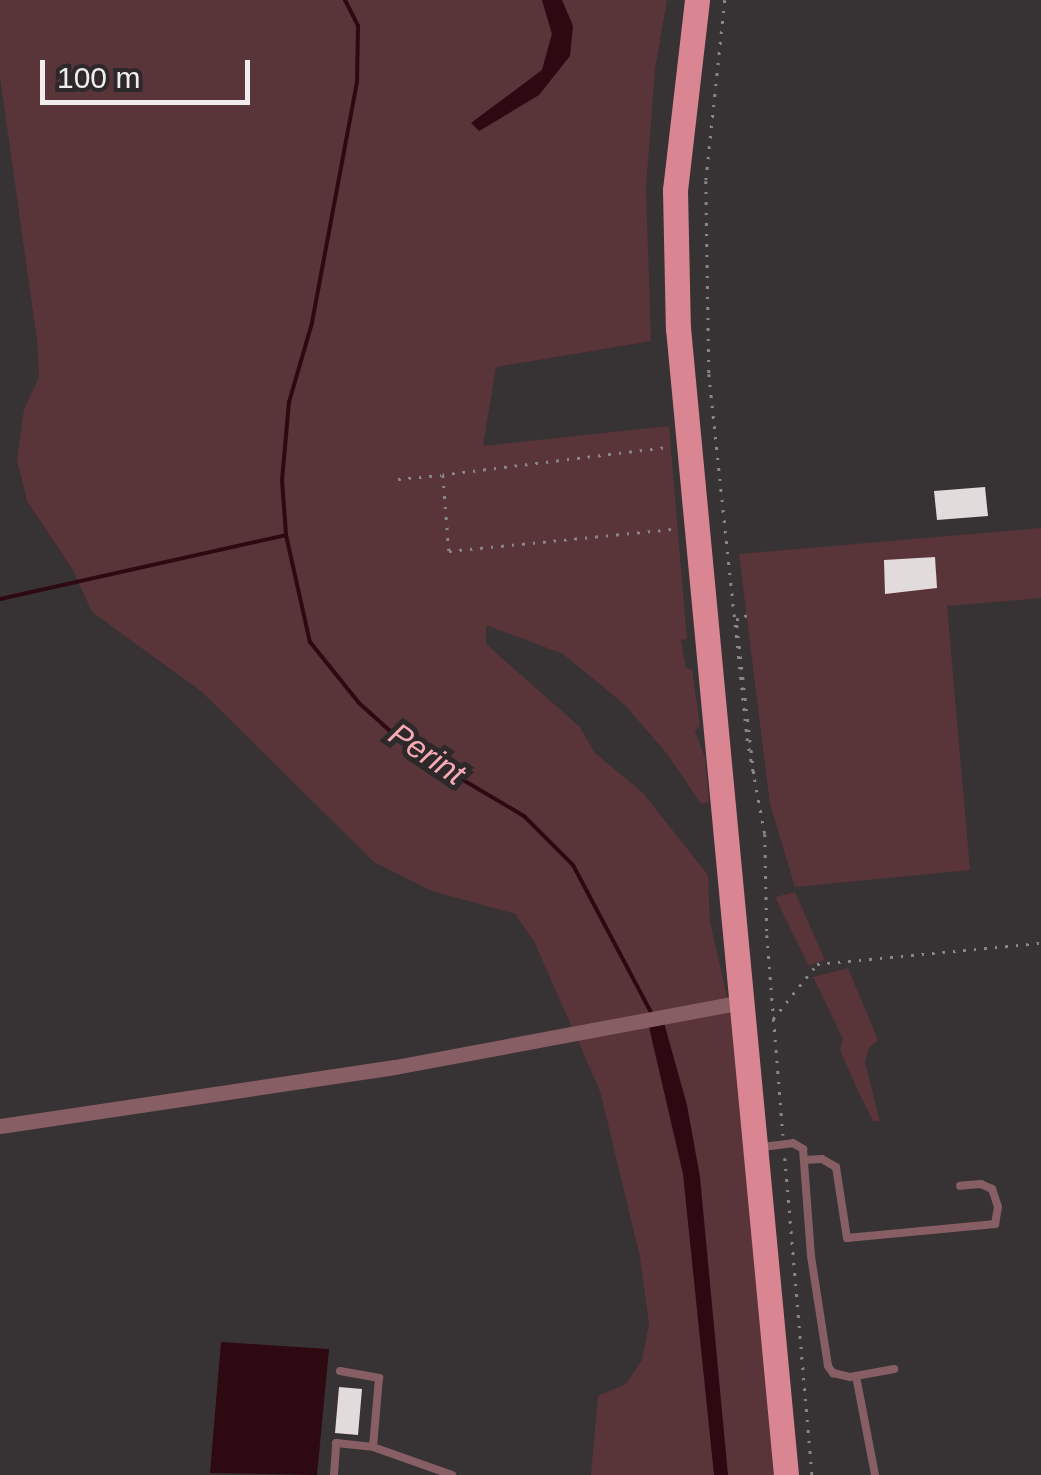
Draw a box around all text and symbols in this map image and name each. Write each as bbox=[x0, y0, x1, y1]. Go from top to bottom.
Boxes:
scale bar bbox=[45, 40, 255, 102]
text: 100 m bbox=[57, 61, 140, 94]
water label: Perint bbox=[382, 715, 472, 793]

